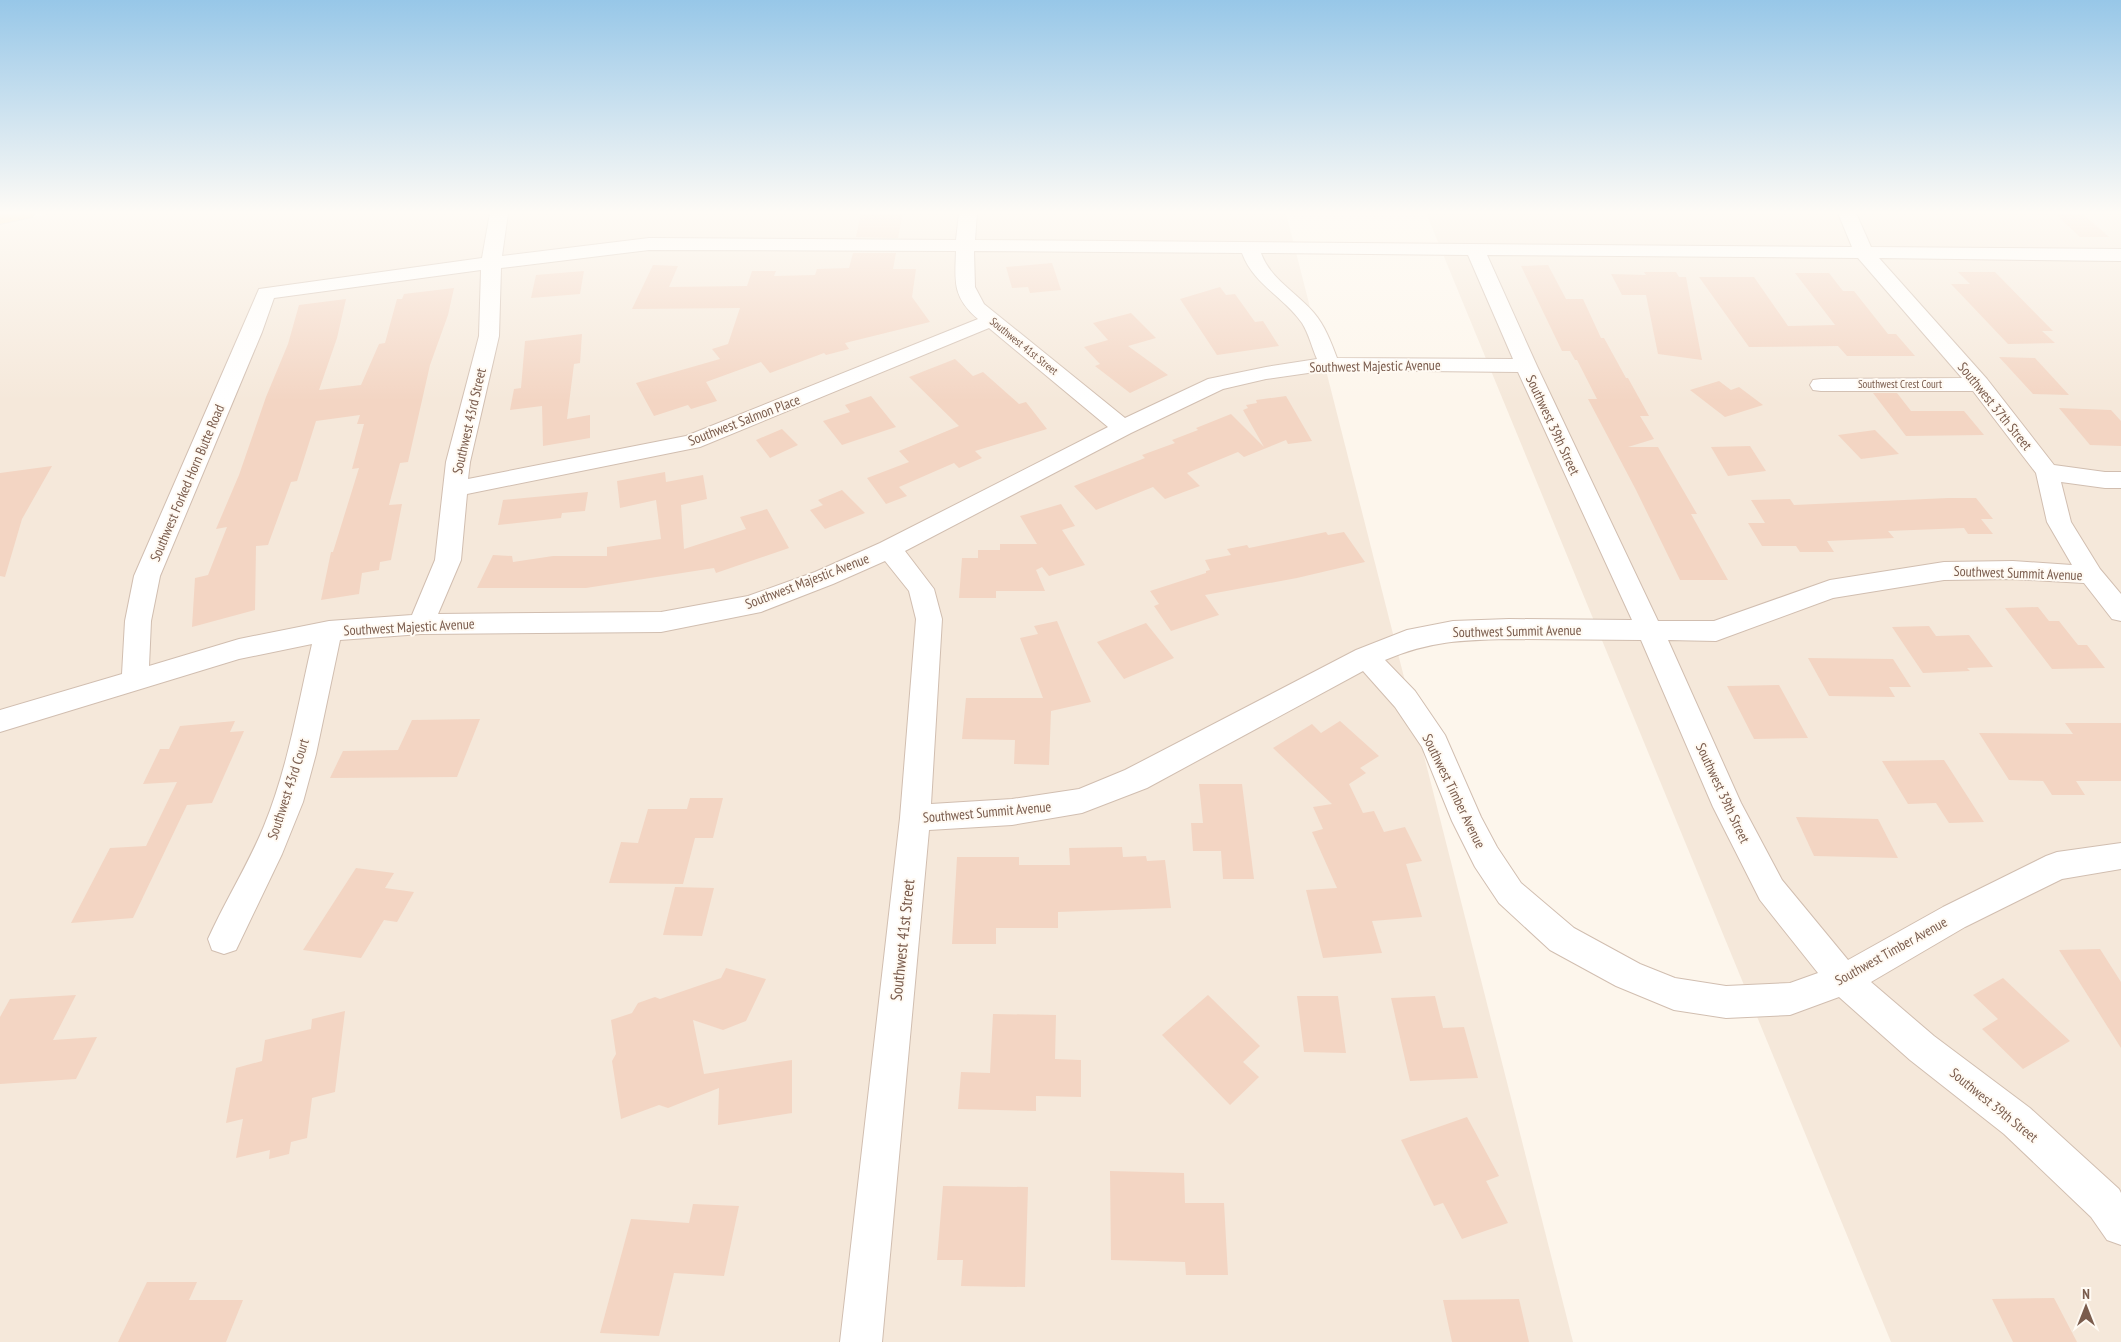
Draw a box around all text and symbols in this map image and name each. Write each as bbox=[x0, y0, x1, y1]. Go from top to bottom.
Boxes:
street label: Southwest 41st Street bbox=[987, 314, 1061, 378]
street label: Southwest Majestic Avenue bbox=[1309, 356, 1441, 376]
street label: Southwest 37th Street bbox=[1954, 358, 2036, 454]
street label: Southwest 43rd Street bbox=[448, 366, 490, 476]
street label: Southwest 39th Street bbox=[1522, 372, 1584, 478]
street label: Southwest Crest Court bbox=[1858, 377, 1942, 391]
street label: Southwest Salmon Place bbox=[685, 390, 803, 450]
street label: Southwest Forked Horn Butte Road bbox=[146, 402, 228, 564]
street label: Southwest Majestic Avenue bbox=[743, 549, 872, 613]
street label: Southwest Summit Avenue bbox=[1953, 562, 2083, 584]
street label: Southwest Majestic Avenue bbox=[343, 615, 475, 639]
street label: Southwest Summit Avenue bbox=[1452, 621, 1582, 641]
street label: Southwest Timber Avenue bbox=[1418, 731, 1490, 851]
street label: Southwest 43rd Court bbox=[263, 736, 313, 842]
street label: Southwest 39th Street bbox=[1692, 740, 1754, 846]
street label: Southwest Summit Avenue bbox=[922, 797, 1052, 827]
street label: Southwest 41st Street bbox=[886, 878, 918, 1002]
street label: Southwest Timber Avenue bbox=[1832, 913, 1950, 989]
street label: Southwest 39th Street bbox=[1946, 1064, 2042, 1146]
north arrow bbox=[2061, 1282, 2111, 1332]
text: N bbox=[2082, 1285, 2090, 1303]

